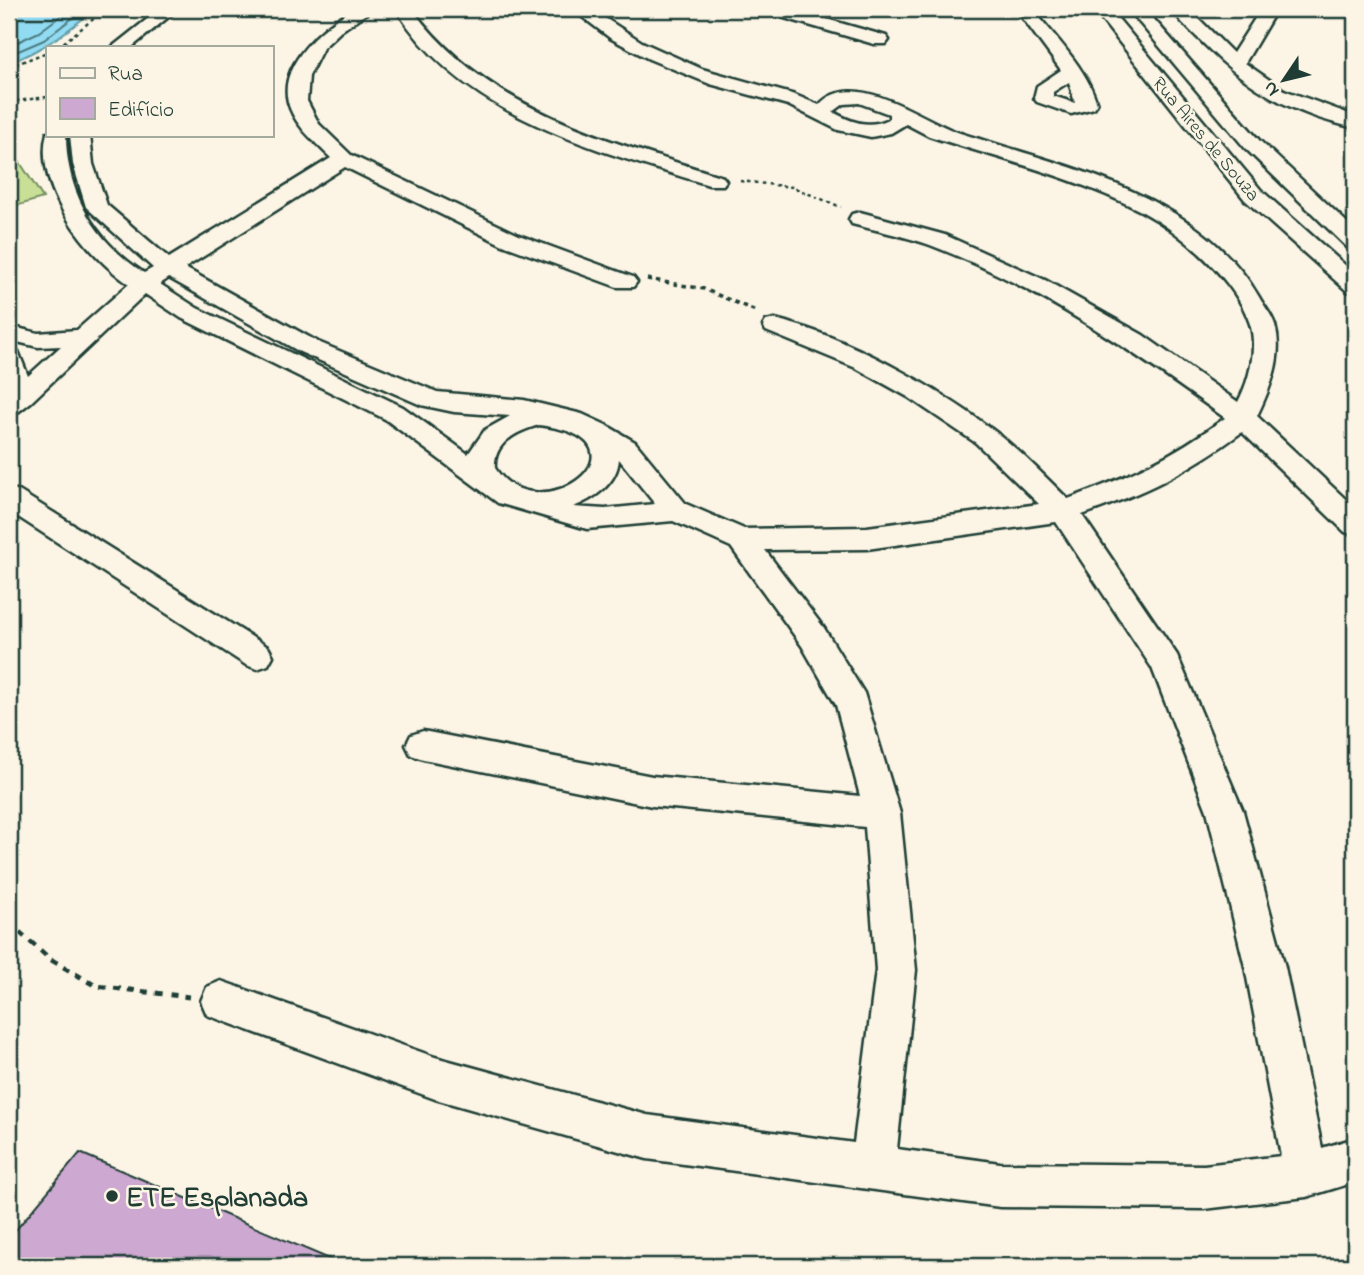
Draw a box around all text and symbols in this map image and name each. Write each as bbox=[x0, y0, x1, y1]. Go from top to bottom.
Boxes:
legend bbox=[46, 46, 273, 136]
north arrow bbox=[1248, 46, 1318, 116]
text: Rua bbox=[108, 60, 143, 90]
street label: Rua Aires de Souza bbox=[1145, 71, 1265, 208]
text: N bbox=[1257, 75, 1287, 101]
text: Edifício bbox=[108, 96, 174, 126]
place label: ETE Esplanada bbox=[126, 1179, 308, 1220]
marker: ETE Esplanada bbox=[104, 1188, 120, 1204]

